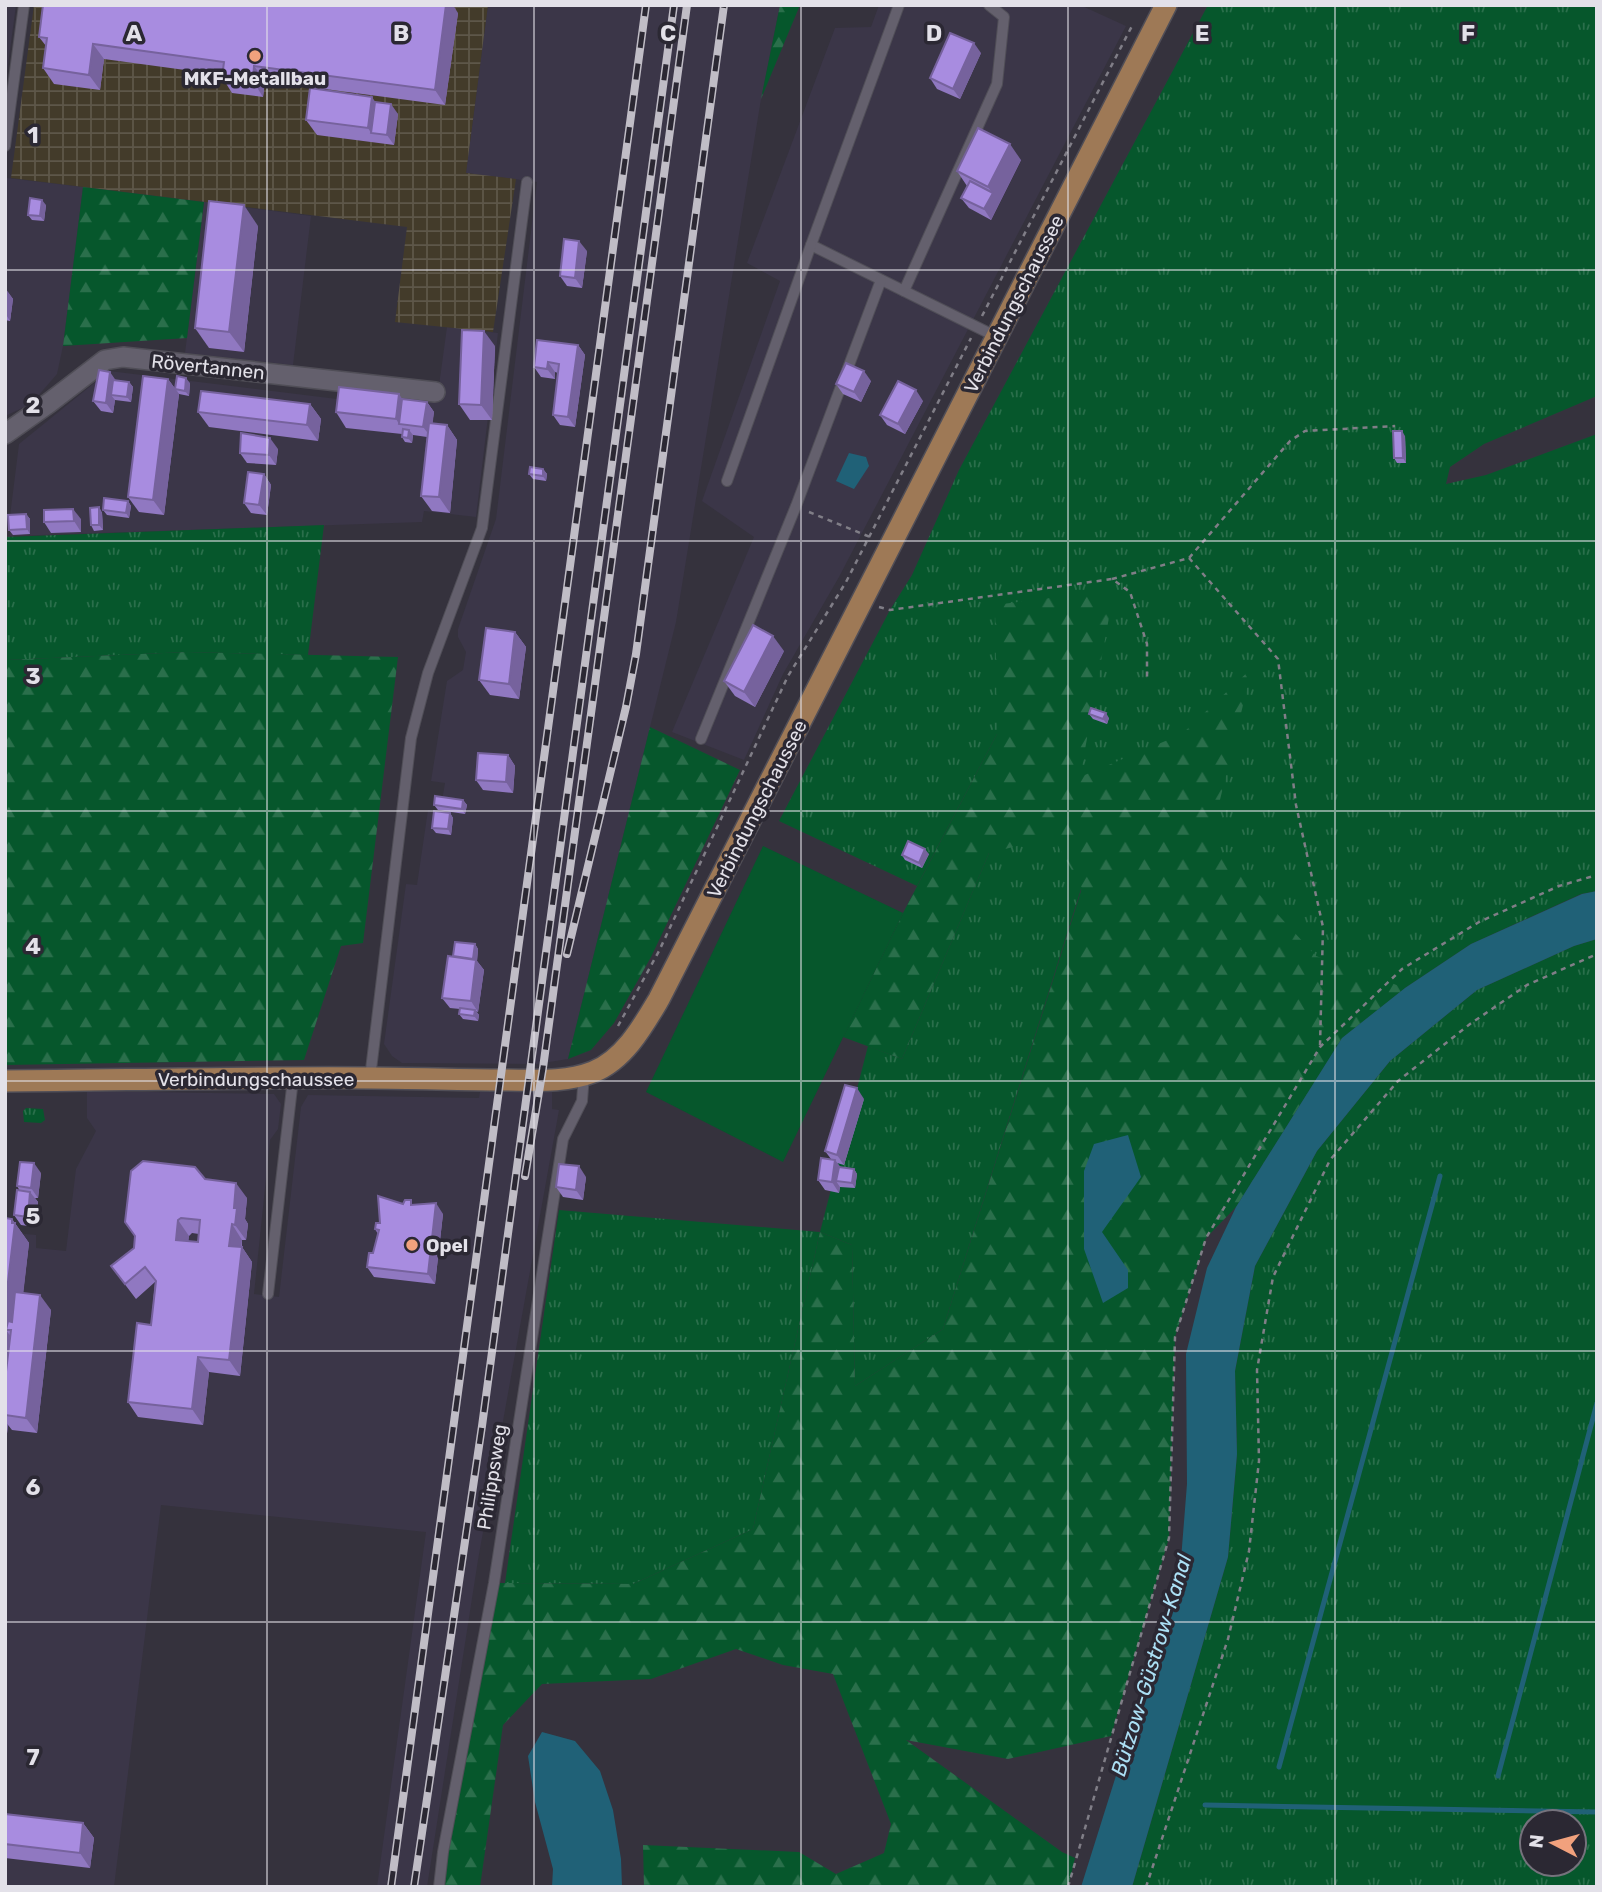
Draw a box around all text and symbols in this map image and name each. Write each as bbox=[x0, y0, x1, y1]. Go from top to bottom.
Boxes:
text: A bbox=[126, 19, 143, 47]
text: B bbox=[393, 19, 409, 47]
text: C bbox=[660, 19, 676, 47]
text: D bbox=[926, 19, 942, 47]
text: E bbox=[1195, 19, 1209, 47]
text: F bbox=[1461, 19, 1475, 47]
marker: MKF-Metallbau bbox=[247, 48, 263, 64]
place label: MKF-Metallbau bbox=[184, 67, 326, 90]
text: 1 bbox=[27, 121, 39, 149]
street label: Verbindungschaussee bbox=[959, 211, 1069, 397]
street label: Rövertannen bbox=[150, 350, 266, 384]
text: 2 bbox=[26, 391, 40, 419]
text: 3 bbox=[25, 662, 41, 690]
street label: Verbindungschaussee bbox=[702, 716, 812, 902]
text: 4 bbox=[25, 932, 41, 960]
street label: Verbindungschaussee bbox=[158, 1068, 354, 1091]
text: 5 bbox=[26, 1202, 41, 1230]
place label: Opel bbox=[426, 1234, 468, 1257]
marker: Opel bbox=[404, 1237, 420, 1253]
street label: Philippsweg bbox=[472, 1423, 512, 1531]
text: 6 bbox=[26, 1473, 41, 1501]
water label: Bützow-Güstrow-Kanal bbox=[1105, 1550, 1197, 1779]
text: 7 bbox=[26, 1743, 40, 1771]
north arrow bbox=[1518, 1808, 1588, 1878]
text: N bbox=[1524, 1833, 1549, 1849]

